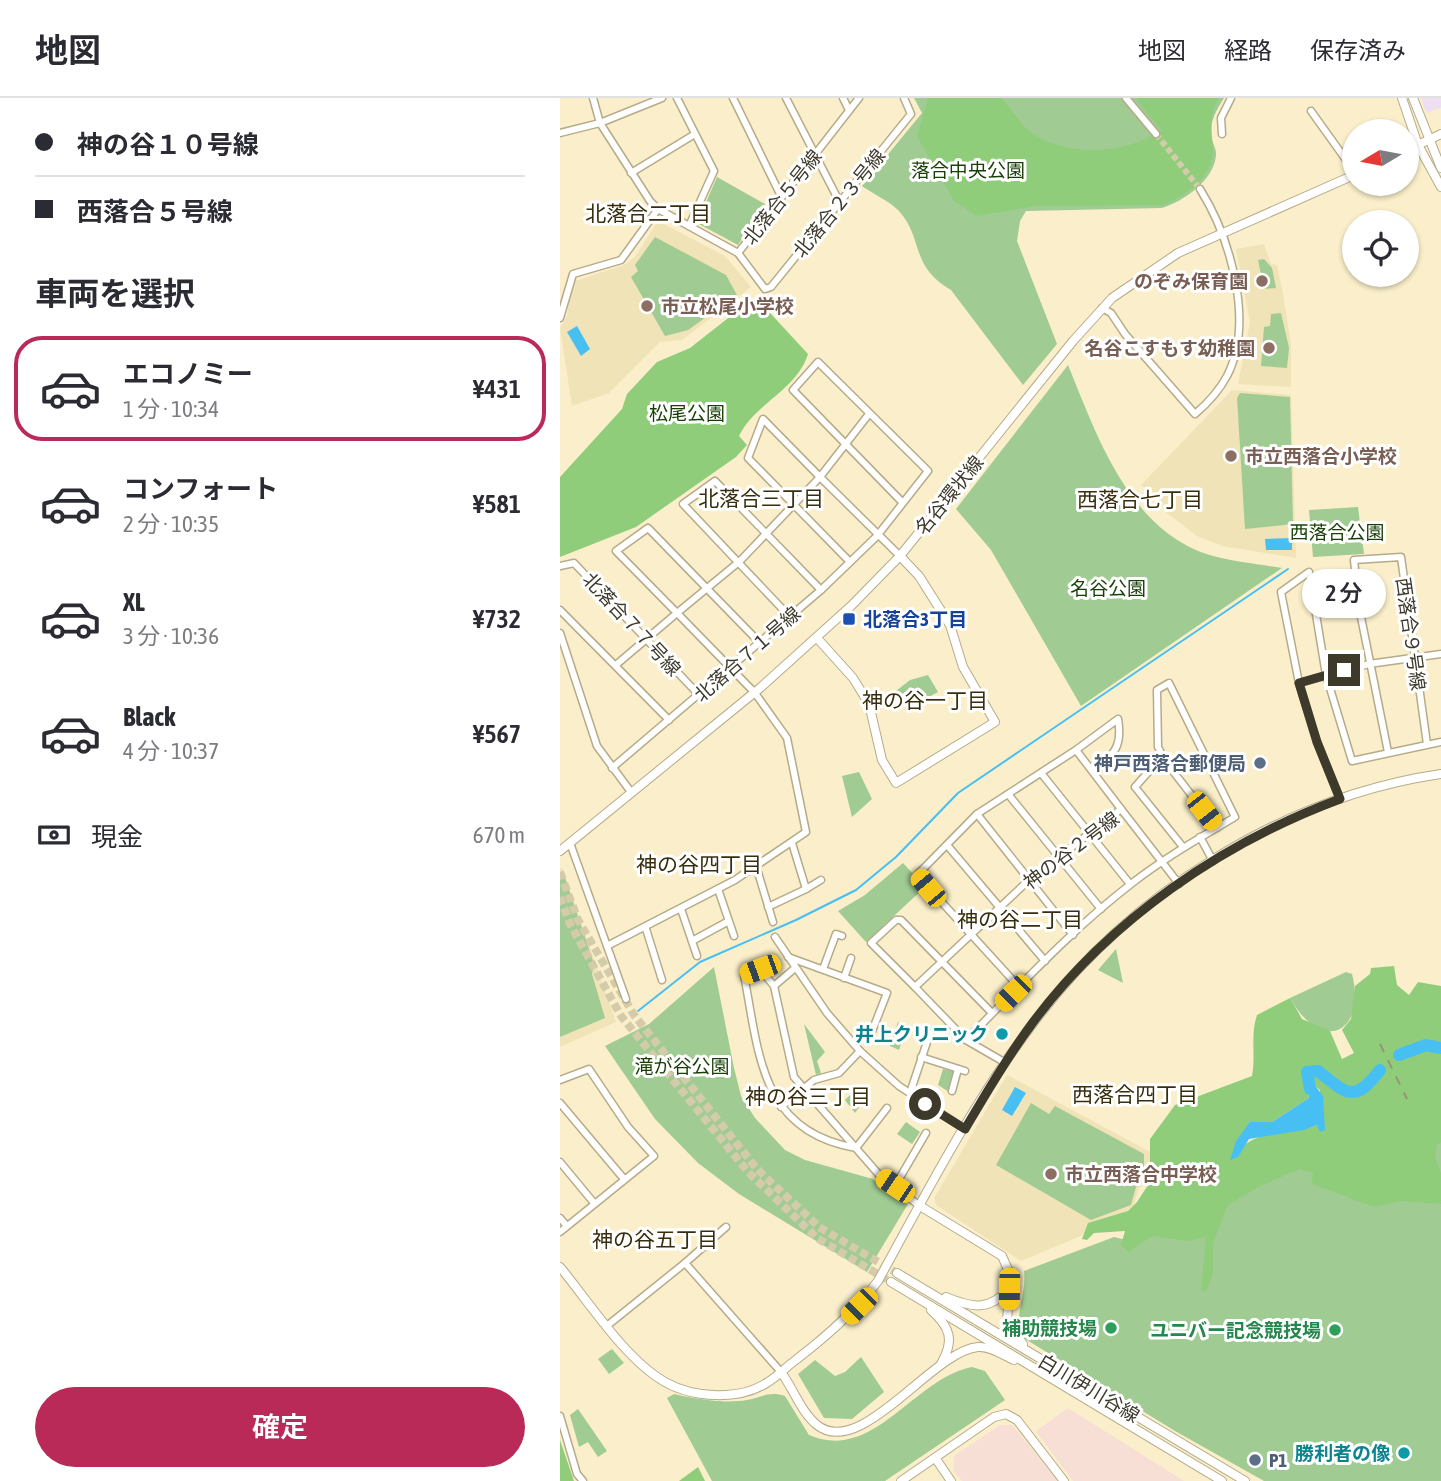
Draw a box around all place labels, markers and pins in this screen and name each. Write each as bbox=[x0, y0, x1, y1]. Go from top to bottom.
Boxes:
place label: のぞみ保育園 bbox=[1134, 270, 1248, 292]
marker: のぞみ保育園 bbox=[1254, 273, 1270, 289]
place label: 市立松尾小学校 bbox=[661, 295, 794, 317]
marker: 市立松尾小学校 bbox=[639, 298, 655, 314]
place label: 名谷こすもす幼稚園 bbox=[1084, 337, 1255, 359]
marker: 名谷こすもす幼稚園 bbox=[1261, 340, 1277, 356]
place label: 市立西落合小学校 bbox=[1245, 445, 1397, 467]
marker: 市立西落合小学校 bbox=[1223, 448, 1239, 464]
place label: 北落合3丁目 bbox=[863, 608, 967, 630]
marker: 北落合3丁目 bbox=[841, 611, 857, 627]
place label: 神戸西落合郵便局 bbox=[1094, 752, 1246, 774]
marker: 神戸西落合郵便局 bbox=[1252, 755, 1268, 771]
place label: 井上クリニック bbox=[855, 1023, 988, 1045]
marker: 井上クリニック bbox=[994, 1026, 1010, 1042]
place label: 市立西落合中学校 bbox=[1065, 1163, 1217, 1185]
marker: 市立西落合中学校 bbox=[1043, 1166, 1059, 1182]
place label: 補助競技場 bbox=[1002, 1317, 1097, 1339]
place label: ユニバー記念競技場 bbox=[1150, 1319, 1321, 1341]
marker: 補助競技場 bbox=[1103, 1320, 1119, 1336]
marker: ユニバー記念競技場 bbox=[1327, 1322, 1343, 1338]
place label: 勝利者の像 bbox=[1295, 1442, 1390, 1464]
marker: 勝利者の像 bbox=[1396, 1445, 1412, 1461]
place label: P1 bbox=[1269, 1449, 1287, 1471]
marker: P1 bbox=[1247, 1452, 1263, 1468]

